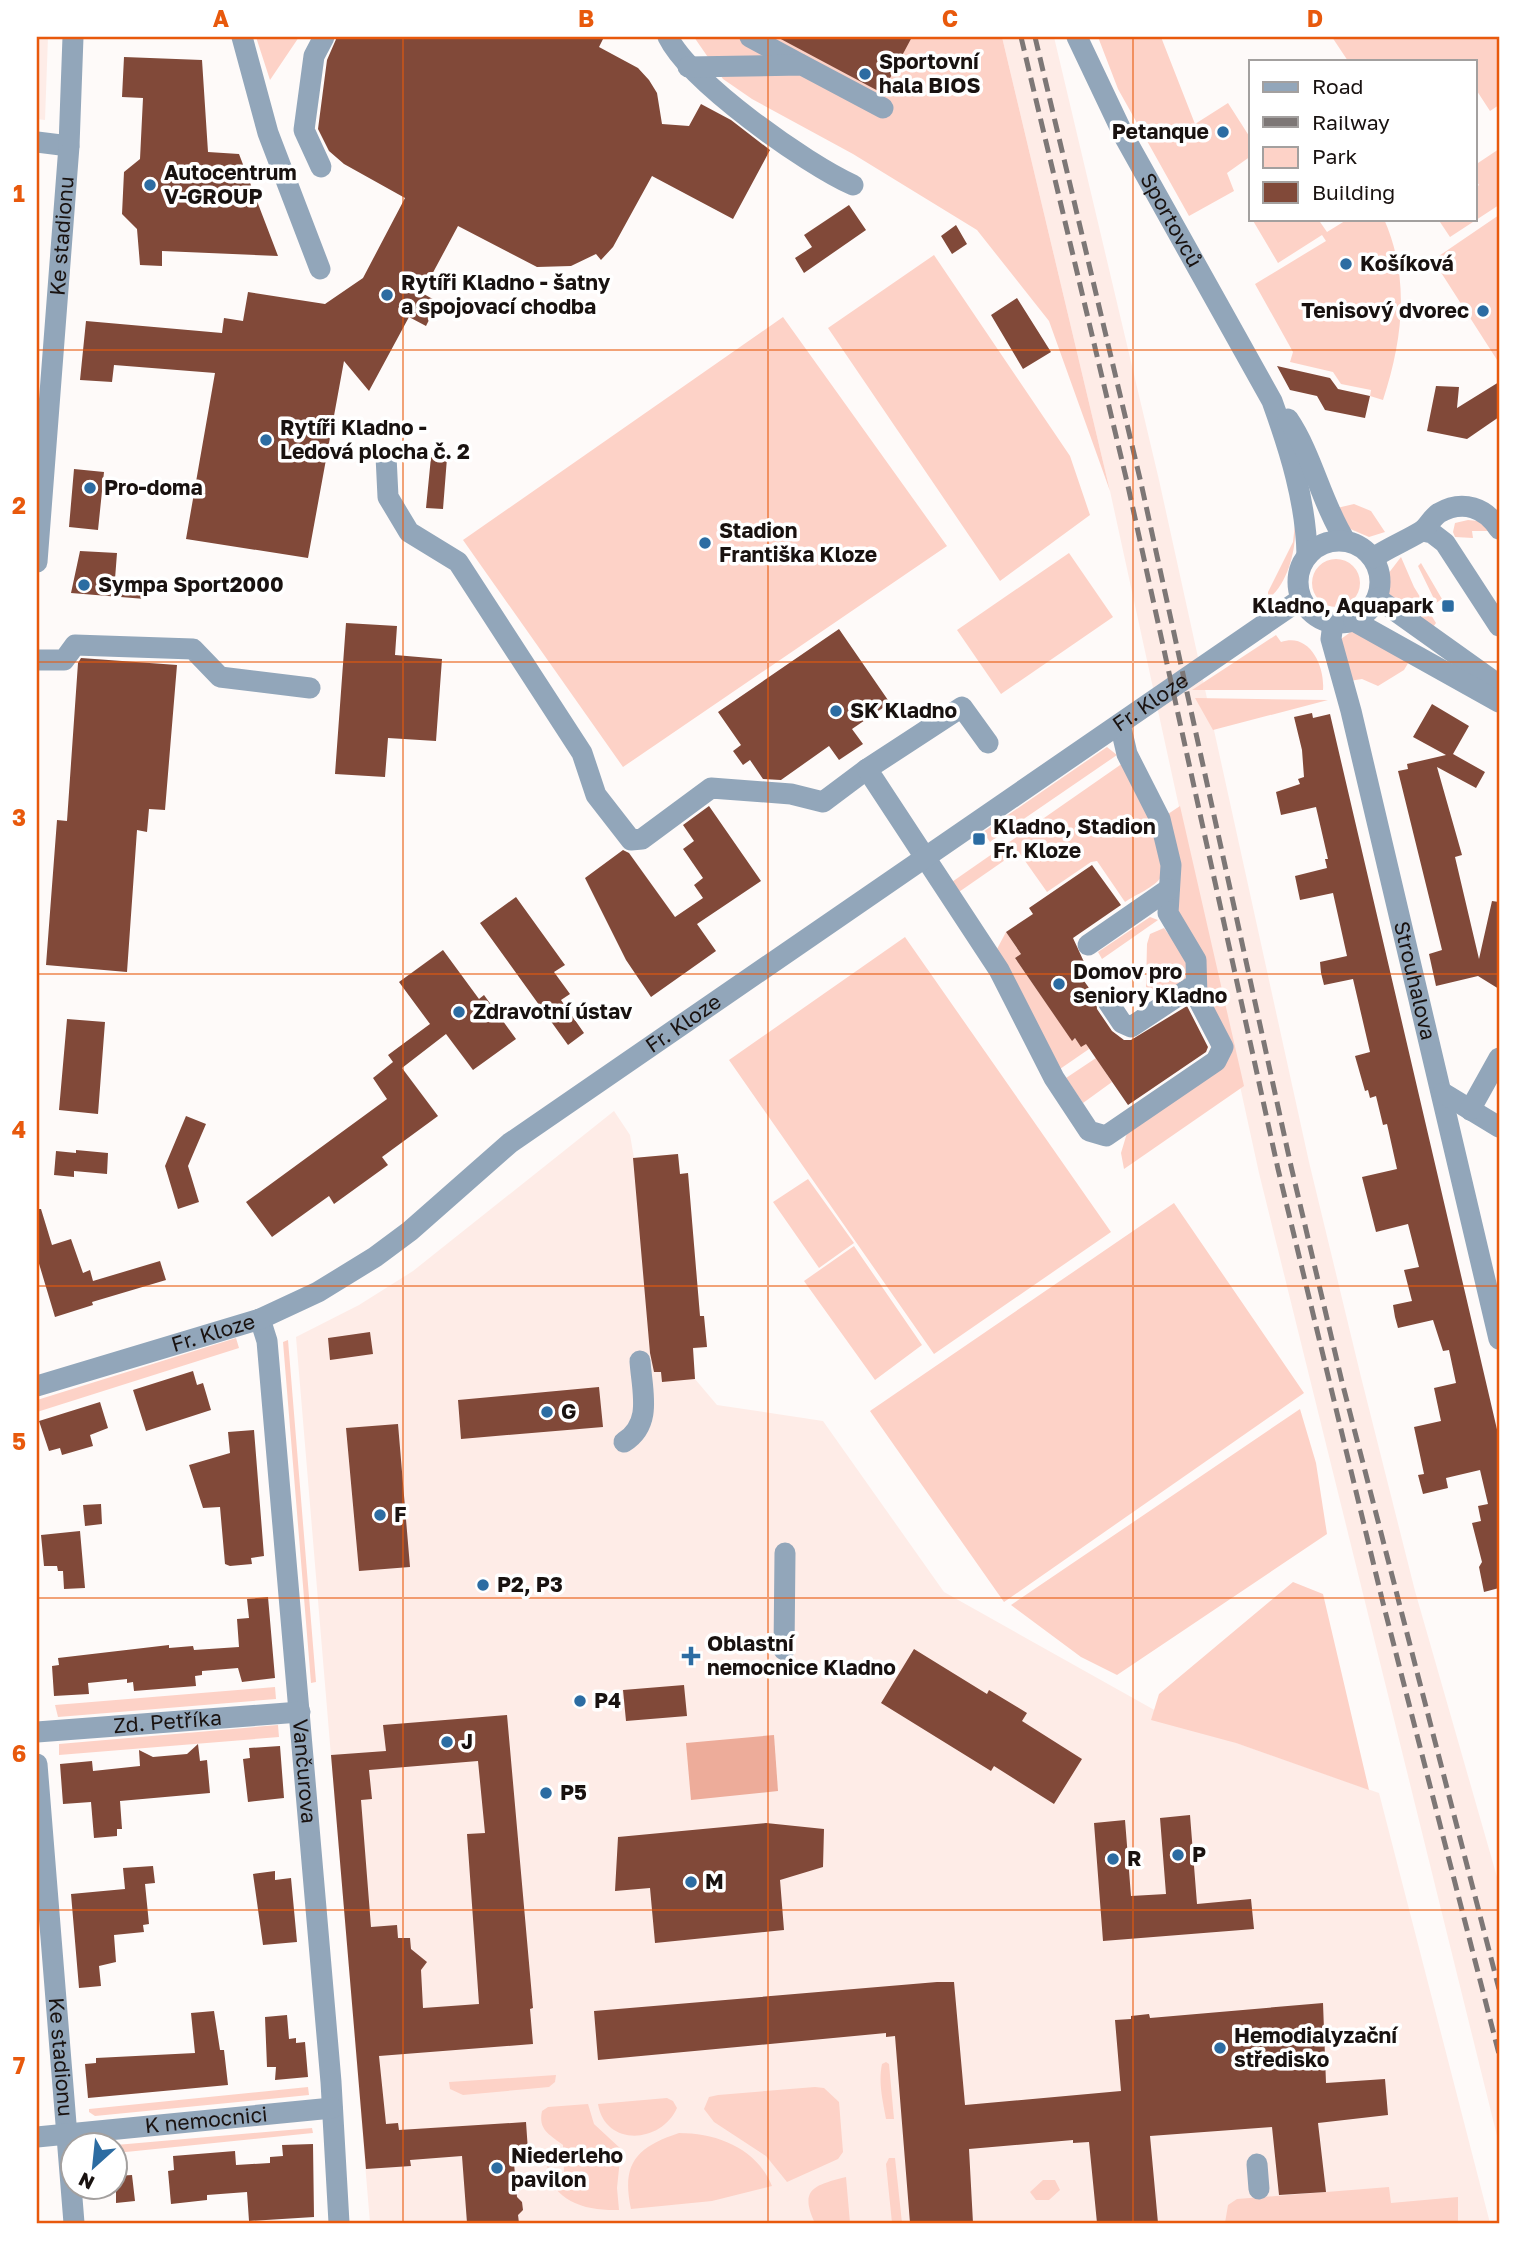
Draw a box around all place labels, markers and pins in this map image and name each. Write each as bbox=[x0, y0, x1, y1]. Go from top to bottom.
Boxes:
place label: Sportovní hala BIOS bbox=[879, 48, 981, 98]
marker: Sportovní hala BIOS bbox=[857, 66, 873, 82]
place label: Petanque bbox=[1112, 118, 1209, 144]
marker: Petanque bbox=[1215, 124, 1231, 140]
place label: Autocentrum V-GROUP bbox=[164, 159, 297, 209]
marker: Autocentrum V-GROUP bbox=[142, 177, 158, 193]
place label: Košíková bbox=[1360, 250, 1454, 276]
marker: Košíková bbox=[1338, 256, 1354, 272]
place label: Rytíři Kladno - šatny a spojovací chodba bbox=[401, 269, 611, 319]
marker: Rytíři Kladno - šatny a spojovací chodba bbox=[379, 287, 395, 303]
place label: Tenisový dvorec bbox=[1301, 297, 1469, 323]
marker: Tenisový dvorec bbox=[1475, 303, 1491, 319]
place label: Rytíři Kladno - Ledová plocha č. 2 bbox=[280, 414, 470, 464]
marker: Rytíři Kladno - Ledová plocha č. 2 bbox=[258, 432, 274, 448]
place label: Pro-doma bbox=[104, 474, 203, 500]
marker: Pro-doma bbox=[82, 480, 98, 496]
place label: Stadion Františka Kloze bbox=[719, 517, 877, 567]
marker: Stadion Františka Kloze bbox=[697, 535, 713, 551]
place label: Sympa Sport2000 bbox=[98, 571, 284, 597]
marker: Sympa Sport2000 bbox=[76, 577, 92, 593]
place label: Kladno, Aquapark bbox=[1252, 592, 1434, 618]
marker: Kladno, Aquapark bbox=[1440, 598, 1456, 614]
place label: SK Kladno bbox=[850, 697, 957, 723]
marker: SK Kladno bbox=[828, 703, 844, 719]
place label: Kladno, Stadion Fr. Kloze bbox=[993, 813, 1156, 863]
marker: Kladno, Stadion Fr. Kloze bbox=[971, 831, 987, 847]
place label: Domov pro seniory Kladno bbox=[1073, 958, 1227, 1008]
marker: Domov pro seniory Kladno bbox=[1051, 976, 1067, 992]
place label: Zdravotní ústav bbox=[473, 998, 633, 1024]
marker: Zdravotní ústav bbox=[451, 1004, 467, 1020]
place label: G bbox=[561, 1398, 576, 1424]
marker: G bbox=[539, 1404, 555, 1420]
place label: F bbox=[394, 1501, 407, 1527]
marker: F bbox=[372, 1507, 388, 1523]
place label: P2, P3 bbox=[497, 1571, 563, 1597]
marker: P2, P3 bbox=[475, 1577, 491, 1593]
place label: Oblastní nemocnice Kladno bbox=[707, 1630, 896, 1680]
marker: Oblastní nemocnice Kladno bbox=[681, 1646, 701, 1666]
place label: P4 bbox=[594, 1687, 621, 1713]
marker: P4 bbox=[572, 1693, 588, 1709]
place label: J bbox=[461, 1728, 473, 1754]
marker: J bbox=[439, 1734, 455, 1750]
place label: P5 bbox=[560, 1779, 587, 1805]
marker: P5 bbox=[538, 1785, 554, 1801]
place label: P bbox=[1192, 1841, 1206, 1867]
place label: R bbox=[1127, 1845, 1142, 1871]
marker: P bbox=[1170, 1847, 1186, 1863]
marker: R bbox=[1105, 1851, 1121, 1867]
place label: M bbox=[705, 1868, 724, 1894]
marker: M bbox=[683, 1874, 699, 1890]
place label: Hemodialyzační středisko bbox=[1234, 2022, 1399, 2072]
marker: Hemodialyzační středisko bbox=[1212, 2040, 1228, 2056]
place label: Niederleho pavilon bbox=[511, 2142, 623, 2192]
marker: Niederleho pavilon bbox=[489, 2160, 505, 2176]

